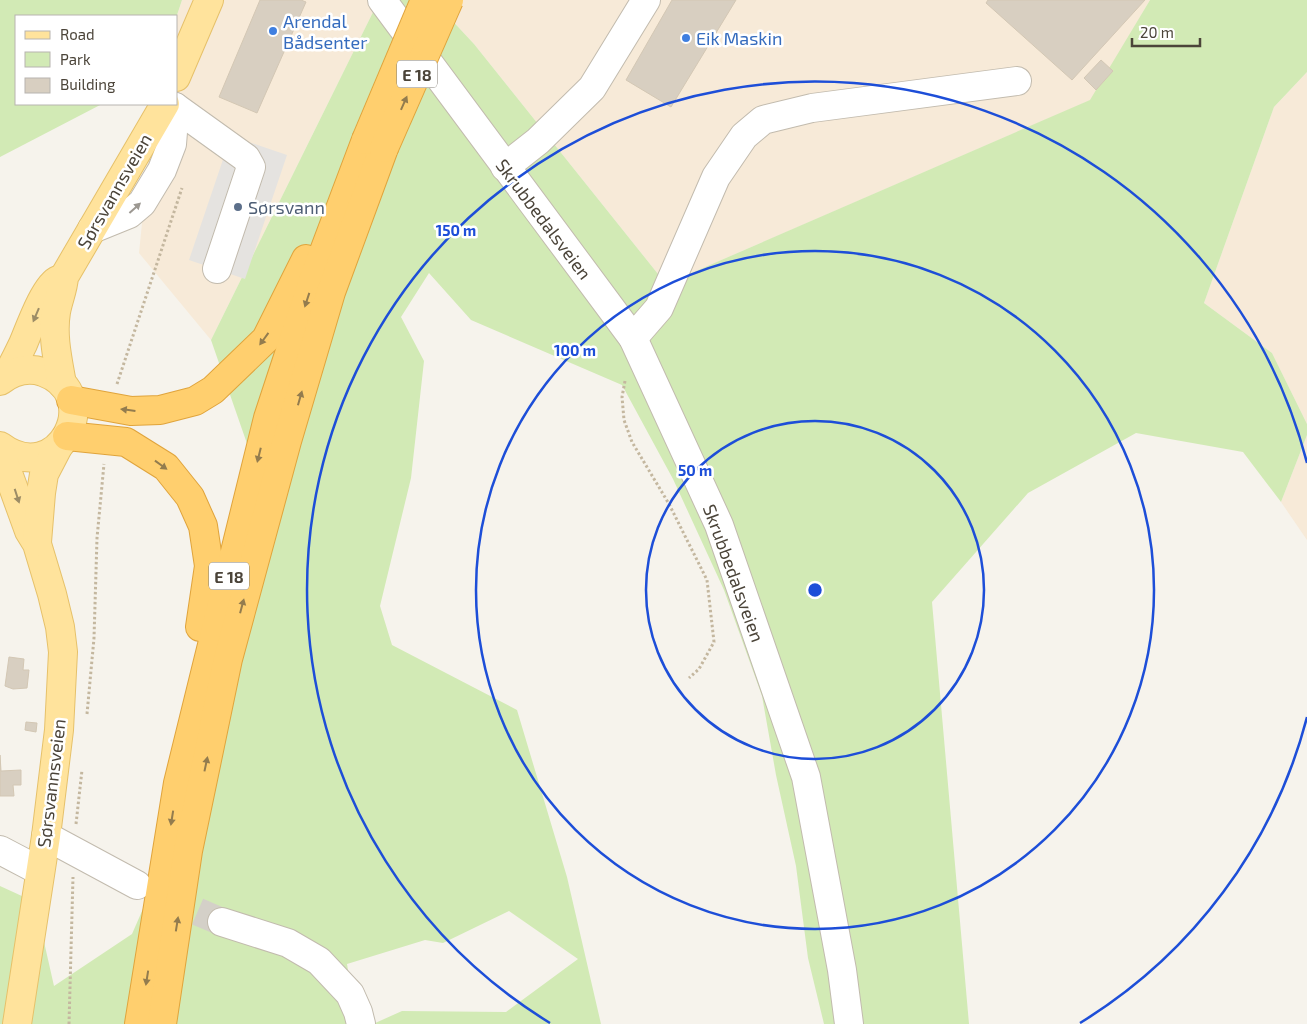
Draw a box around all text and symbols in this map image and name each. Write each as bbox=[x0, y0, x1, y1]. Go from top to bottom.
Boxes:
place label: Arendal Bådsenter bbox=[283, 10, 367, 53]
legend bbox=[15, 15, 178, 105]
scale bar bbox=[1132, 15, 1200, 47]
text: 20 m bbox=[1140, 23, 1174, 41]
text: Road bbox=[60, 25, 95, 43]
marker: Arendal Bådsenter bbox=[267, 25, 279, 37]
place label: Eik Maskin bbox=[696, 27, 782, 49]
marker: Eik Maskin bbox=[680, 32, 692, 44]
text: Park bbox=[60, 50, 91, 68]
road number: E 18 bbox=[397, 61, 437, 88]
text: Building bbox=[60, 75, 116, 93]
one-way arrow bbox=[400, 96, 408, 110]
street label: Sørsvannsveien bbox=[72, 129, 156, 253]
street label: Skrubbedalsveien bbox=[492, 154, 596, 284]
place label: Sørsvann bbox=[248, 196, 325, 218]
marker: Sørsvann bbox=[232, 201, 244, 213]
one-way arrow bbox=[129, 202, 141, 214]
text: 150 m bbox=[436, 221, 476, 239]
one-way arrow bbox=[303, 293, 310, 308]
one-way arrow bbox=[31, 308, 39, 322]
one-way arrow bbox=[259, 332, 269, 346]
text: 100 m bbox=[554, 341, 596, 359]
one-way arrow bbox=[296, 391, 304, 406]
one-way arrow bbox=[119, 406, 135, 414]
one-way arrow bbox=[255, 448, 263, 463]
one-way arrow bbox=[154, 460, 168, 470]
text: 50 m bbox=[678, 461, 712, 479]
one-way arrow bbox=[14, 489, 21, 504]
street label: Skrubbedalsveien bbox=[699, 501, 769, 645]
road number: E 18 bbox=[209, 562, 249, 590]
centre of rings bbox=[806, 581, 824, 599]
one-way arrow bbox=[239, 598, 247, 613]
street label: Sørsvannsveien bbox=[32, 717, 70, 849]
one-way arrow bbox=[202, 756, 210, 772]
one-way arrow bbox=[168, 810, 176, 826]
one-way arrow bbox=[173, 916, 181, 932]
one-way arrow bbox=[142, 970, 150, 986]

